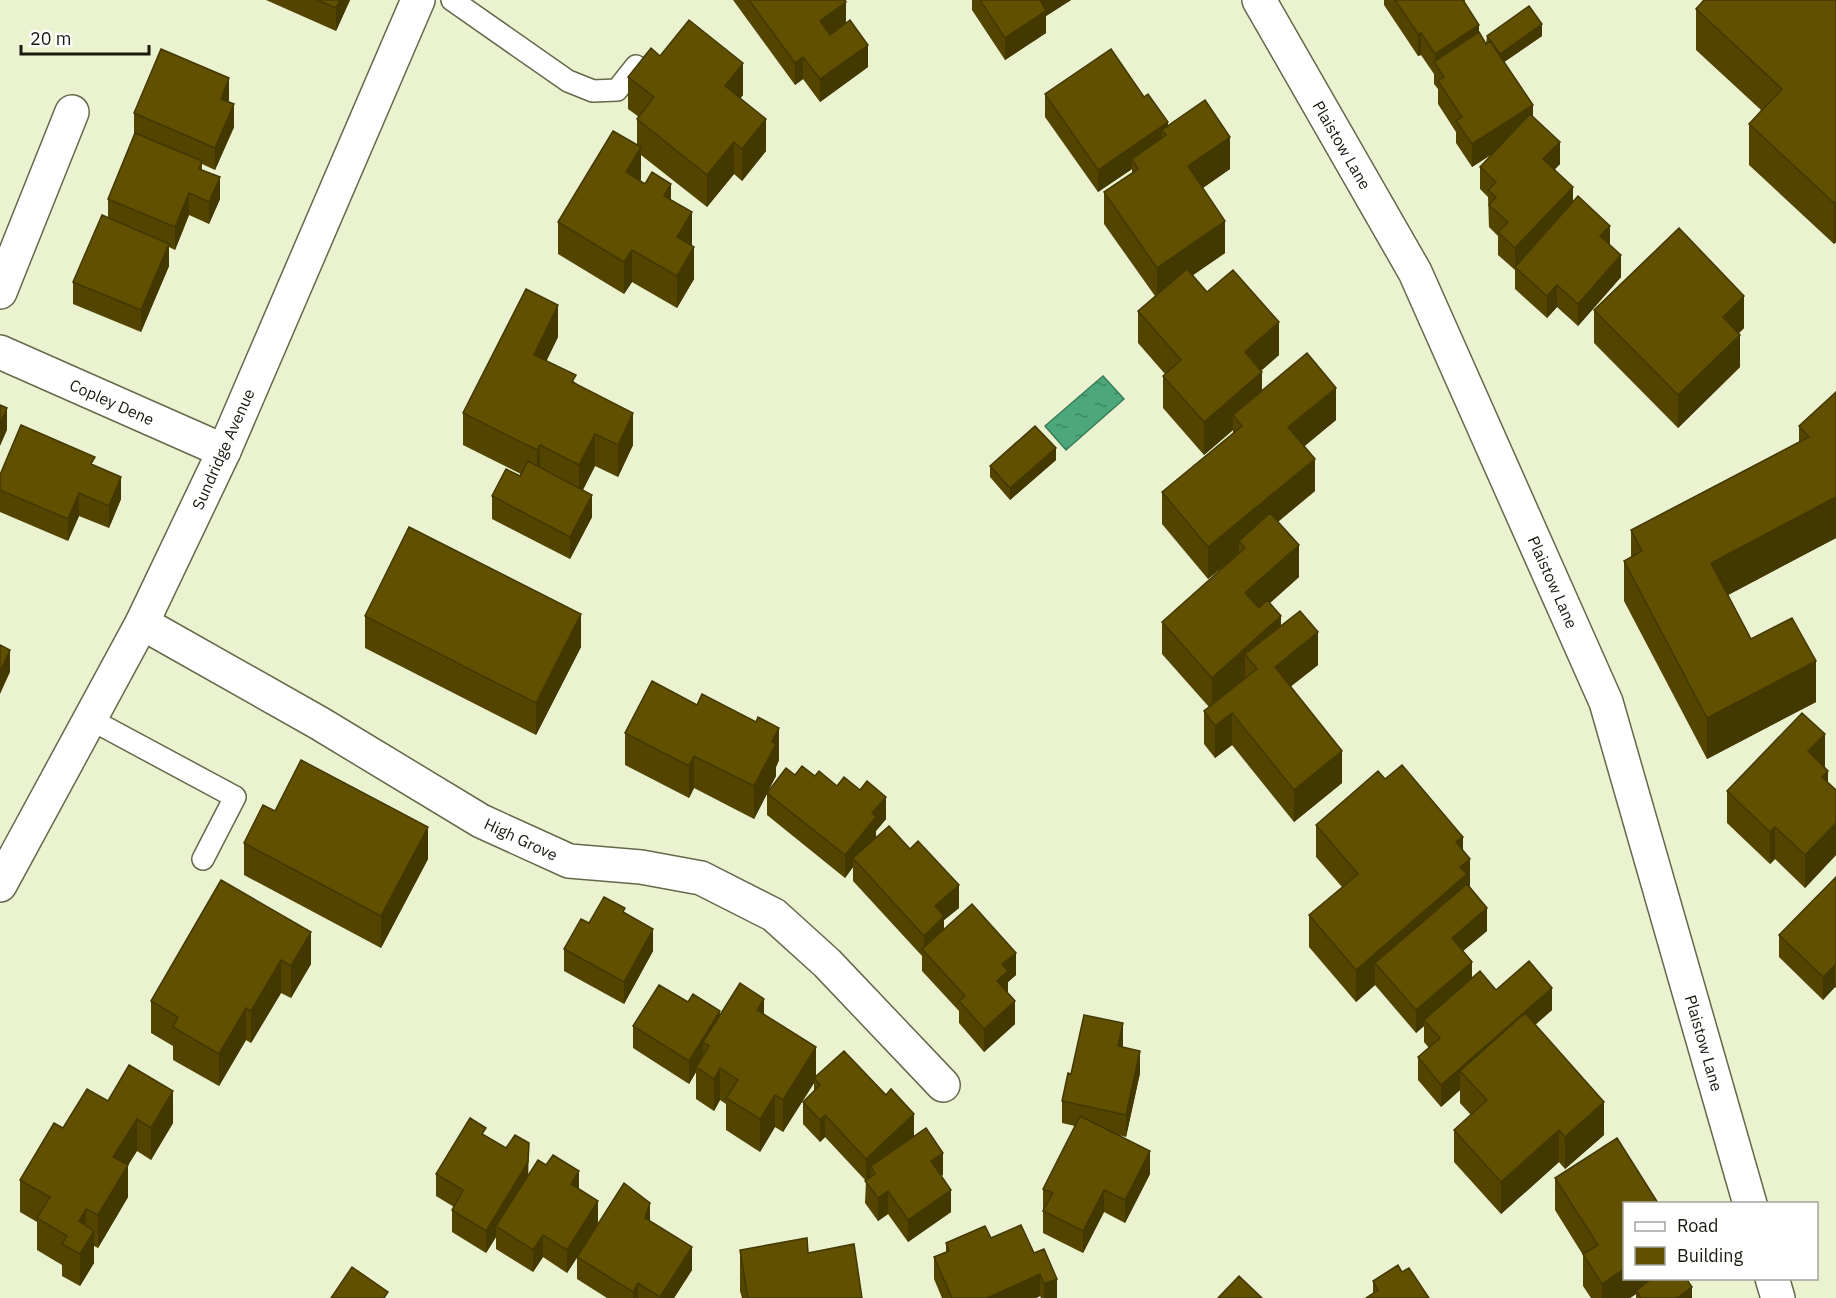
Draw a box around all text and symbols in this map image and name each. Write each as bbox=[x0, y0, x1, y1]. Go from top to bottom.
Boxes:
scale bar bbox=[21, 18, 148, 56]
text: 20 m bbox=[30, 27, 72, 50]
street label: Plaistow Lane bbox=[1309, 97, 1376, 193]
street label: Copley Dene bbox=[67, 374, 158, 430]
street label: Sundridge Avenue bbox=[187, 385, 259, 513]
street label: Plaistow Lane bbox=[1524, 533, 1582, 632]
street label: High Grove bbox=[481, 813, 561, 865]
street label: Plaistow Lane bbox=[1681, 993, 1727, 1094]
legend bbox=[1623, 1202, 1818, 1280]
text: Road bbox=[1677, 1214, 1718, 1237]
text: Building bbox=[1677, 1244, 1744, 1267]

